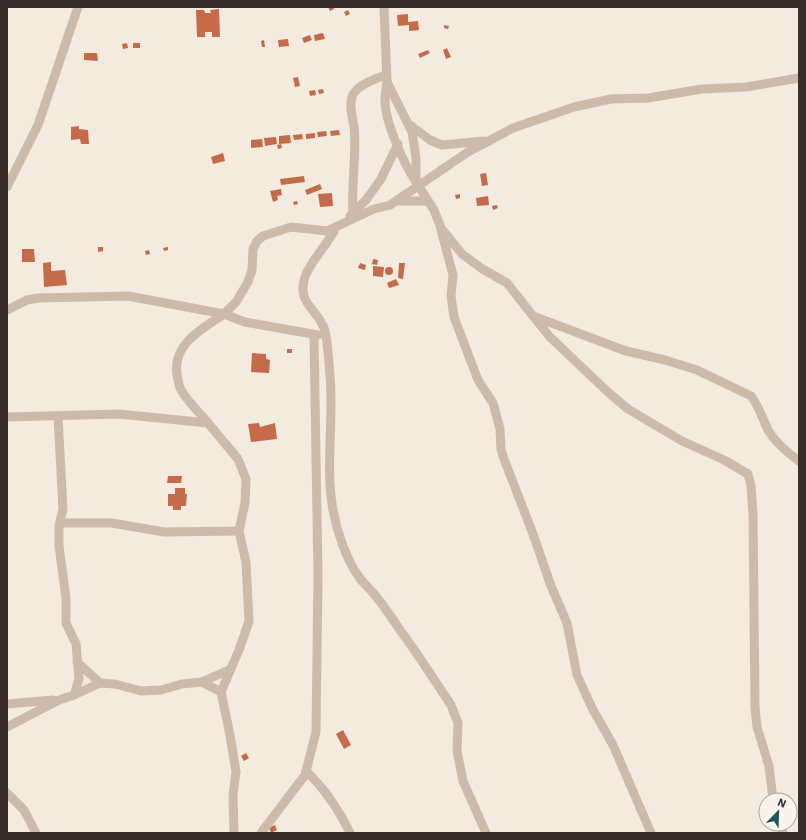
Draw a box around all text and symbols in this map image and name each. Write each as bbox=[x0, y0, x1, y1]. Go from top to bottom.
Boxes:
north arrow bbox=[758, 792, 798, 832]
text: N bbox=[776, 795, 788, 811]

